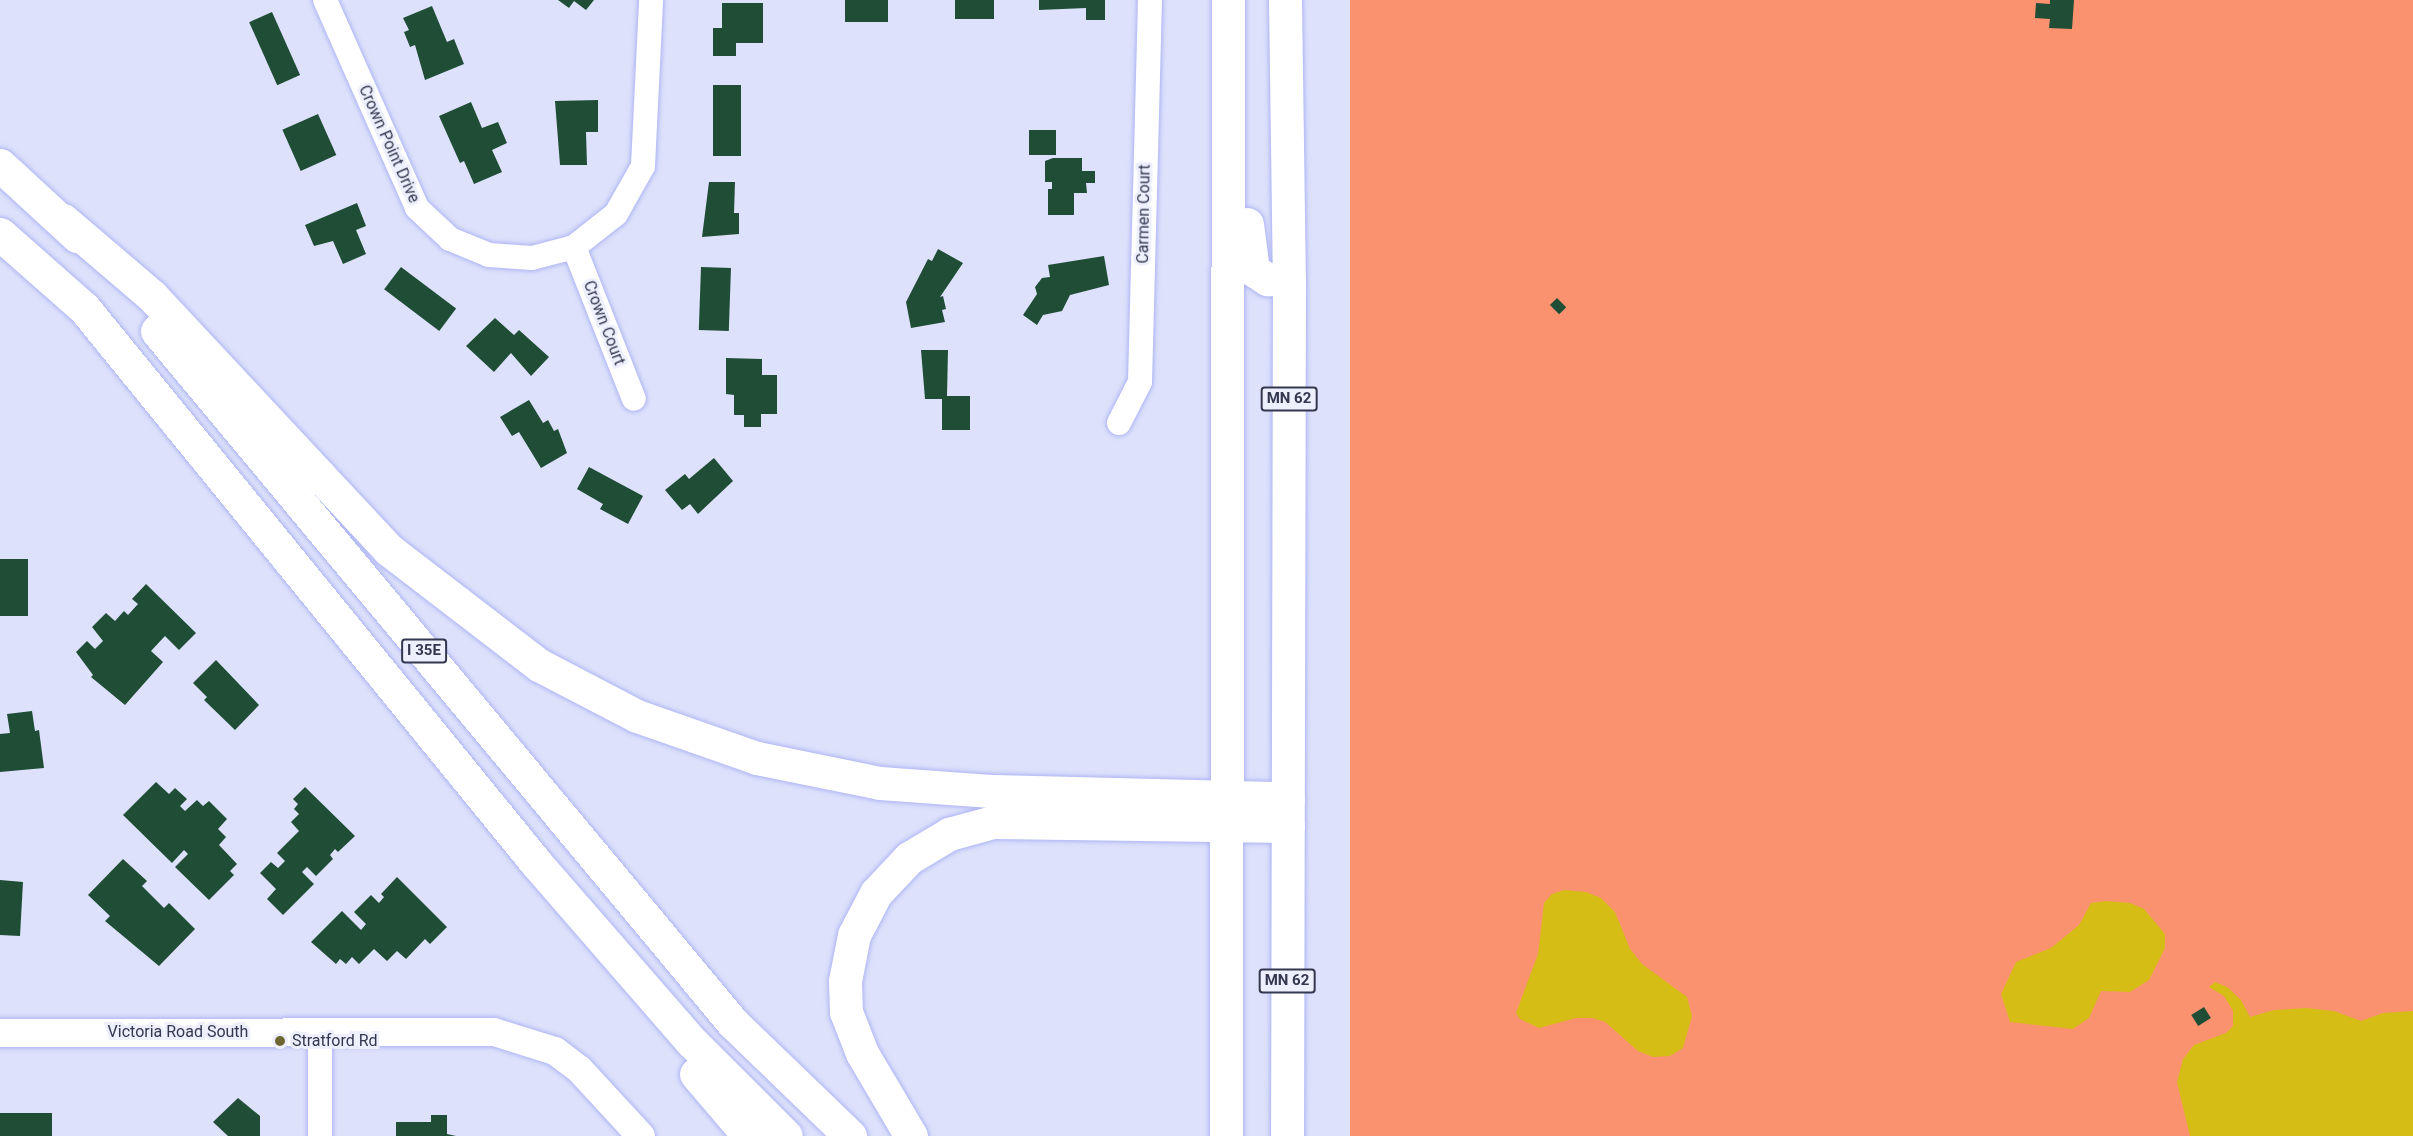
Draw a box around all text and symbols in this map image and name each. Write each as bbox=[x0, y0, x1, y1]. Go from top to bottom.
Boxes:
street label: Crown Point Drive bbox=[354, 82, 424, 206]
street label: Carmen Court bbox=[1134, 164, 1154, 264]
street label: Crown Court bbox=[579, 278, 629, 368]
road number: MN 62 bbox=[1260, 387, 1318, 411]
road number: I 35E bbox=[400, 639, 448, 663]
road number: MN 62 bbox=[1258, 969, 1316, 993]
street label: Victoria Road South bbox=[108, 1022, 248, 1042]
place label: Stratford Rd bbox=[292, 1031, 378, 1051]
marker: Stratford Rd bbox=[273, 1034, 287, 1048]

